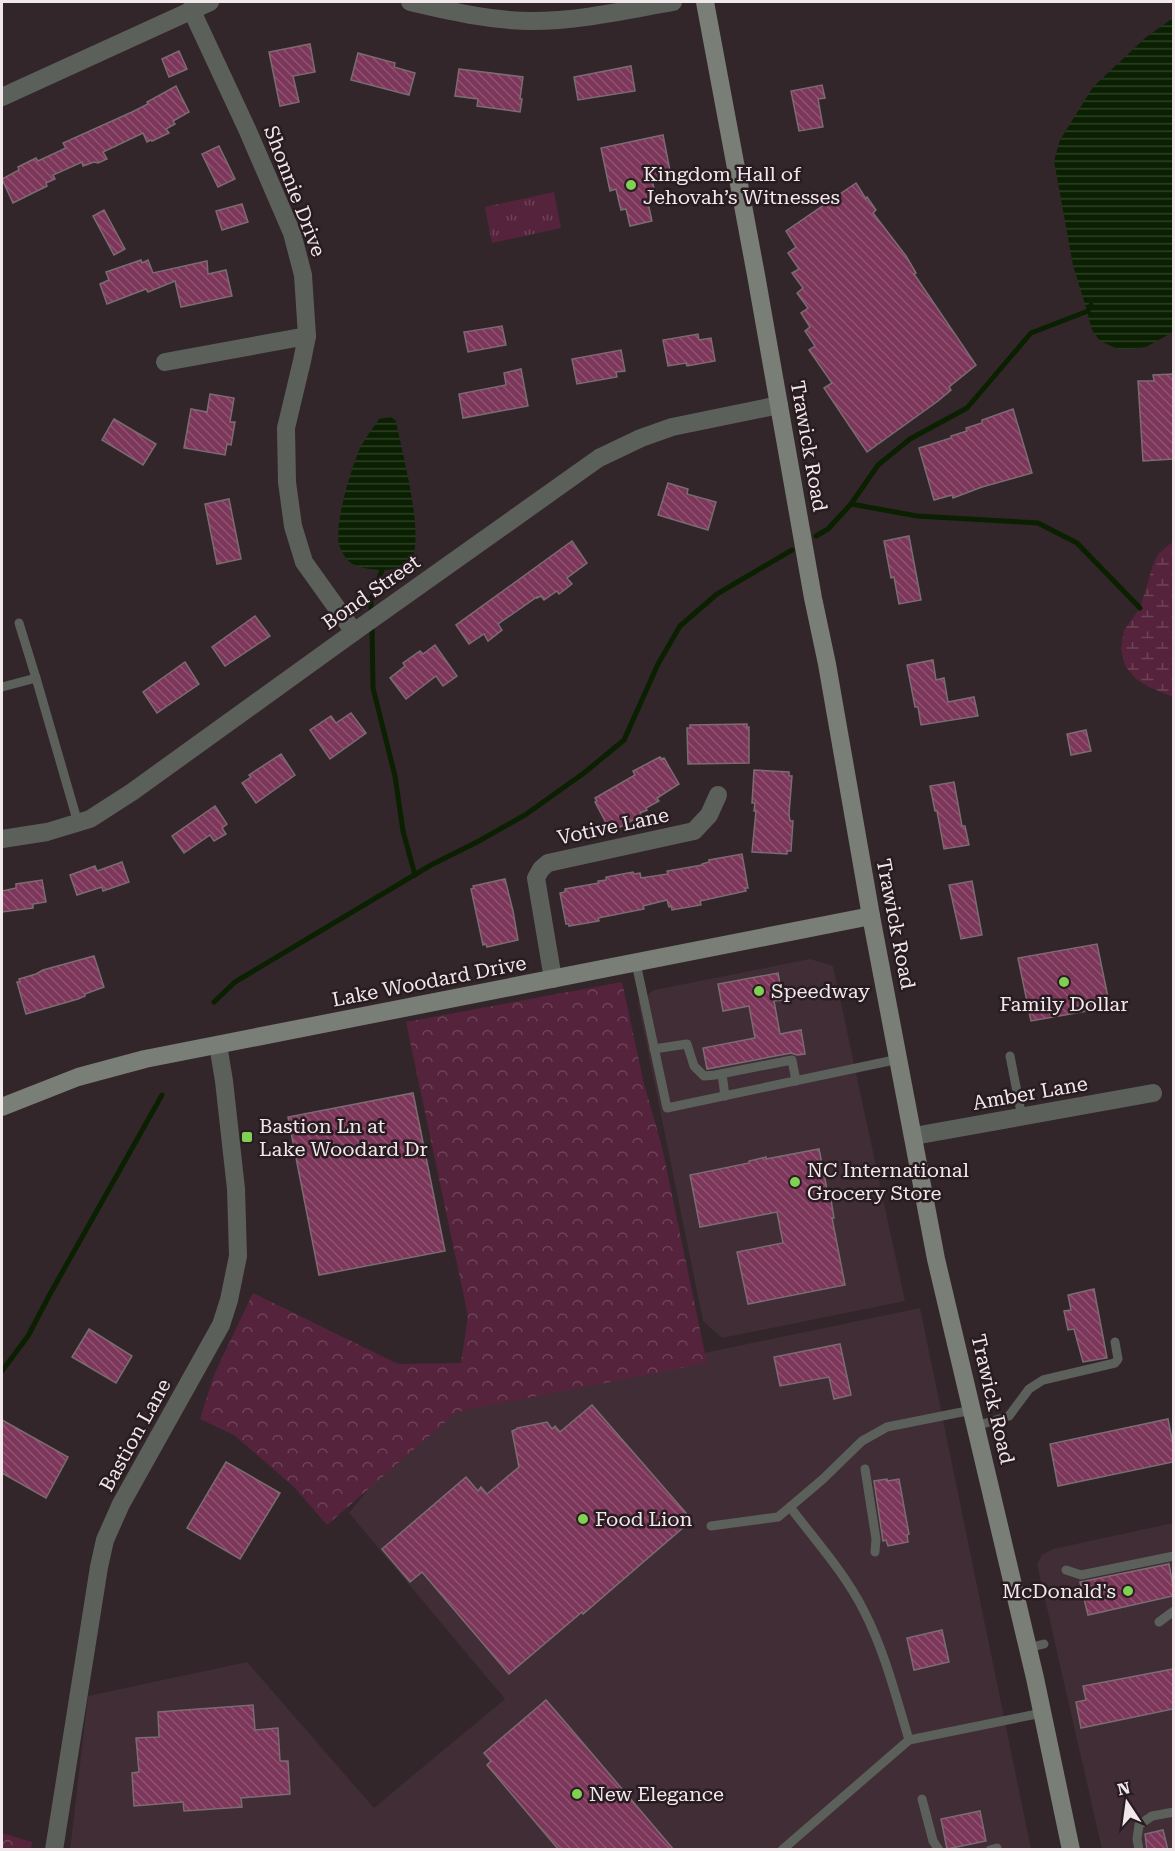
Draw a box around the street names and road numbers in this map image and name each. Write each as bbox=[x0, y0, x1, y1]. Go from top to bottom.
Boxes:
street label: Shonnie Drive bbox=[259, 122, 331, 260]
street label: Trawick Road bbox=[786, 379, 832, 514]
street label: Bond Street bbox=[317, 549, 425, 634]
street label: Votive Lane bbox=[555, 802, 671, 850]
street label: Trawick Road bbox=[872, 857, 920, 992]
street label: Lake Woodard Drive bbox=[330, 950, 528, 1012]
street label: Amber Lane bbox=[971, 1071, 1089, 1115]
street label: Trawick Road bbox=[966, 1332, 1020, 1466]
street label: Bastion Lane bbox=[94, 1375, 176, 1495]

